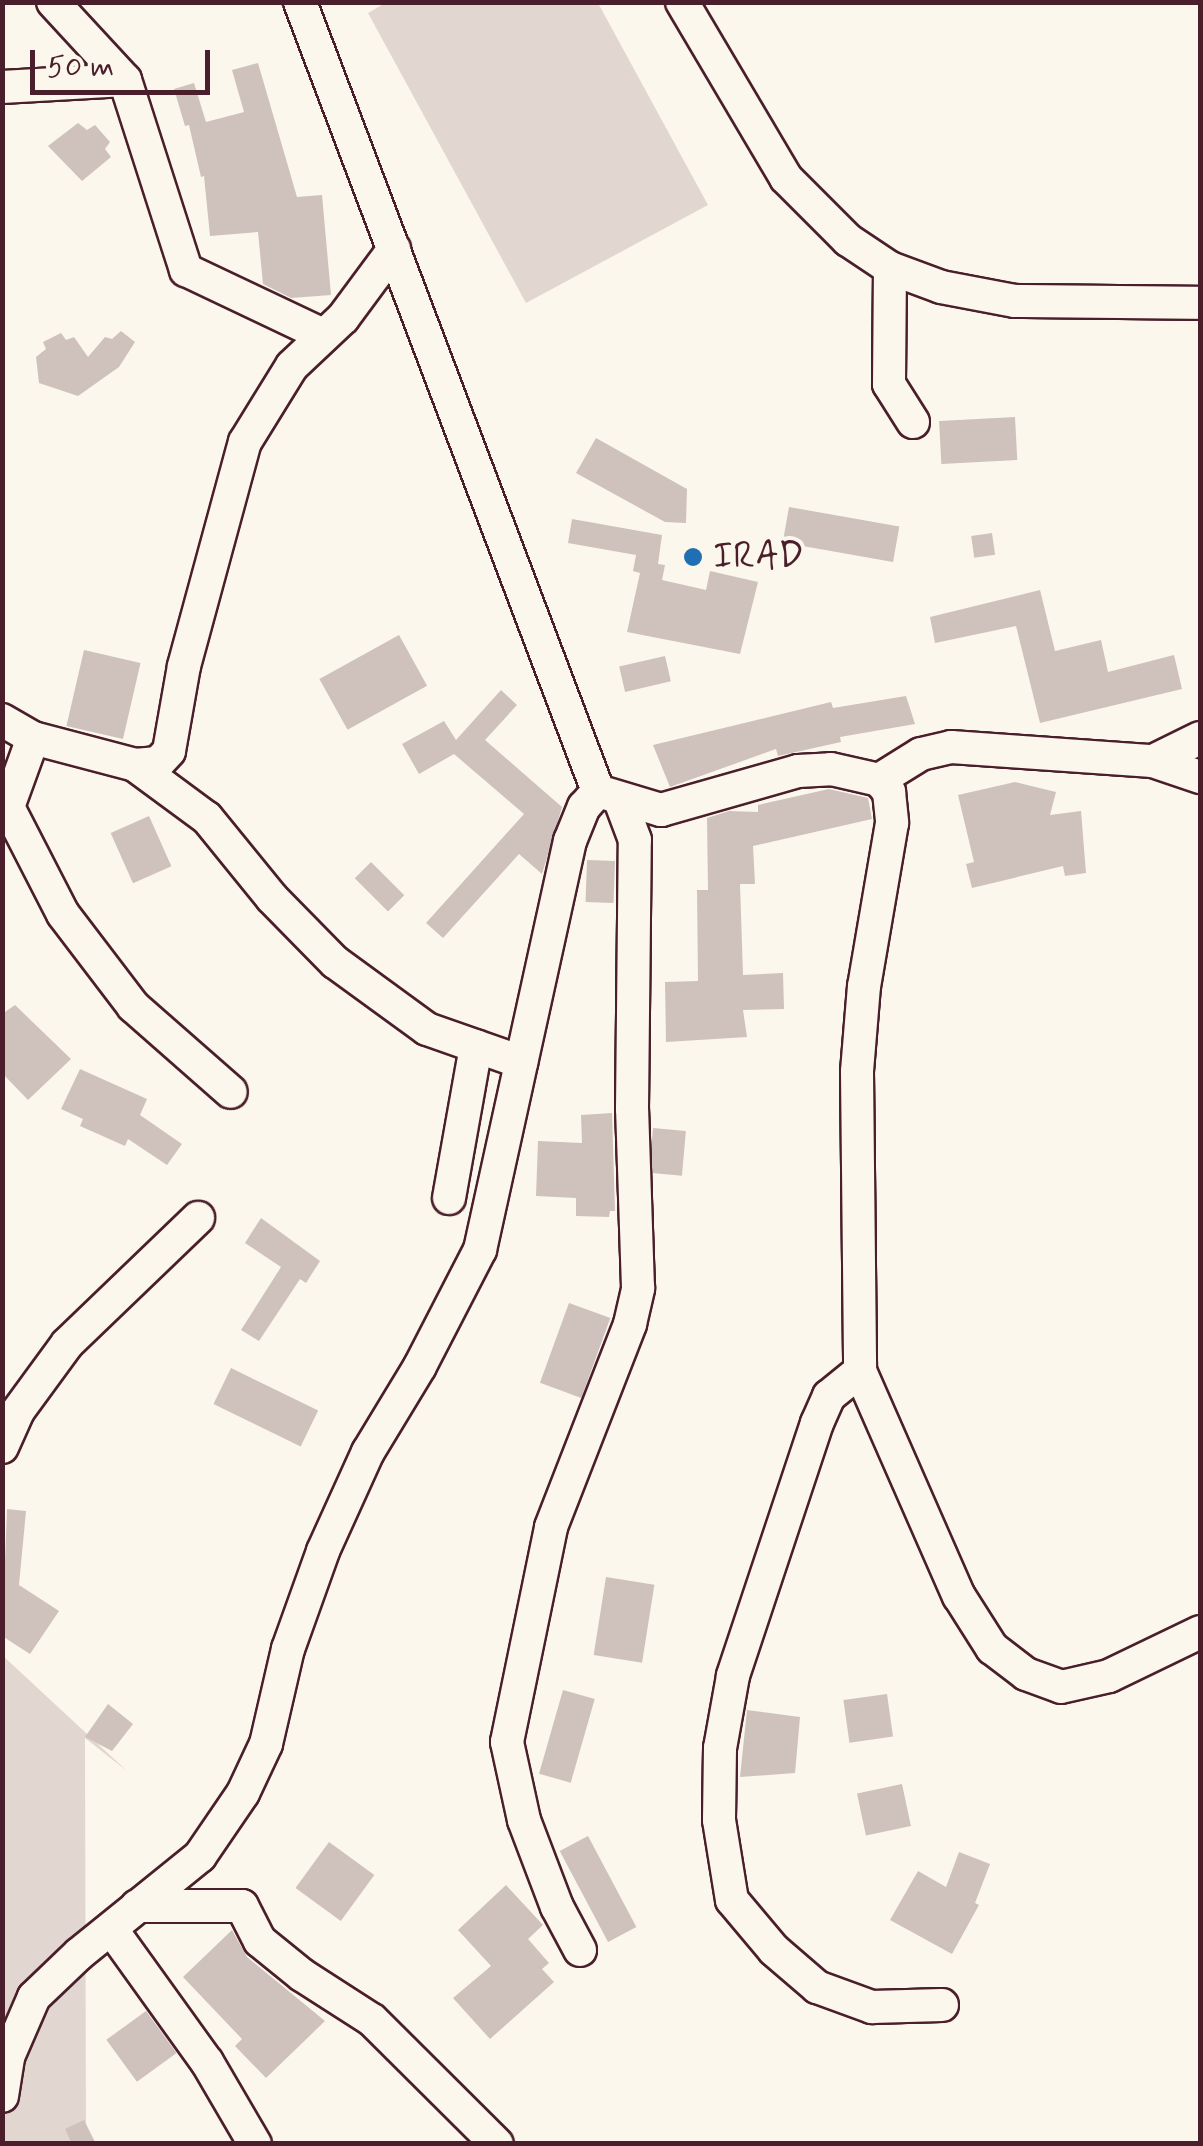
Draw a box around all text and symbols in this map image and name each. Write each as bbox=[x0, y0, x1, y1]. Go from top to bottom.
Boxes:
scale bar bbox=[35, 30, 215, 92]
text: 50 m bbox=[47, 48, 114, 87]
place label: IRAD bbox=[713, 534, 804, 580]
marker: IRAD bbox=[682, 546, 704, 568]

